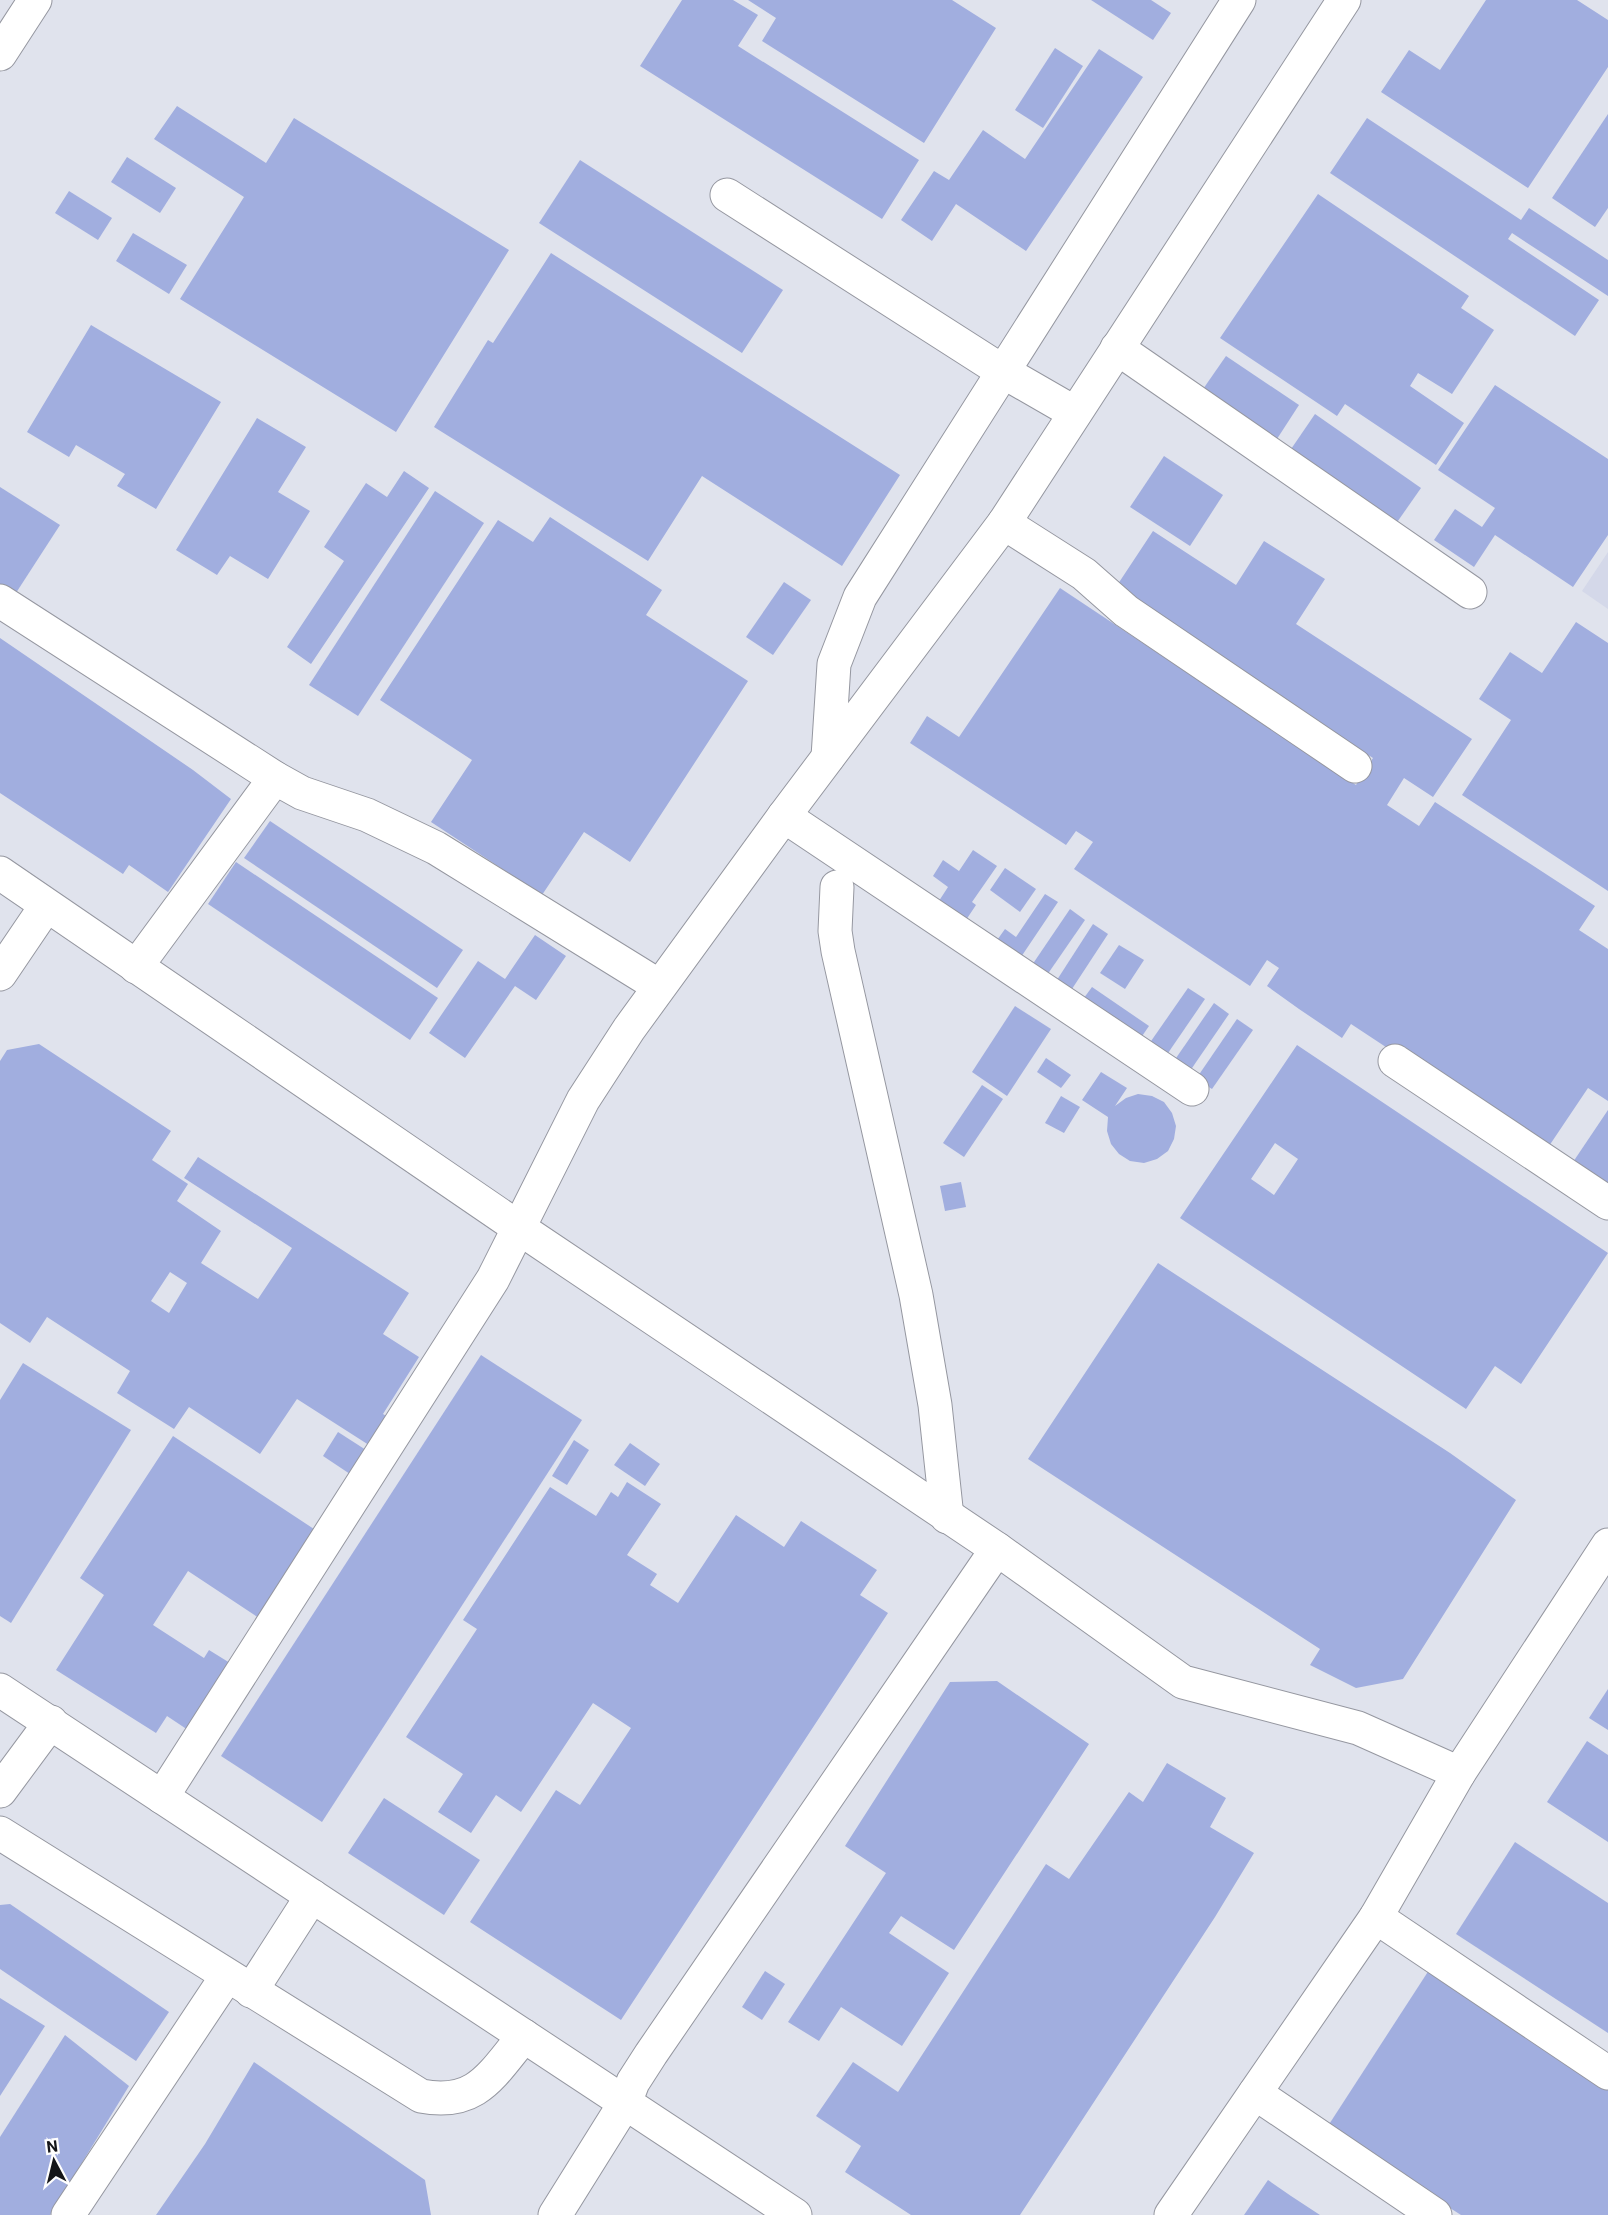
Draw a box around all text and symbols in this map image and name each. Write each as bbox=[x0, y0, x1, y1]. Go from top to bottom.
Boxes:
north arrow bbox=[24, 2131, 84, 2191]
text: N bbox=[45, 2136, 59, 2157]

